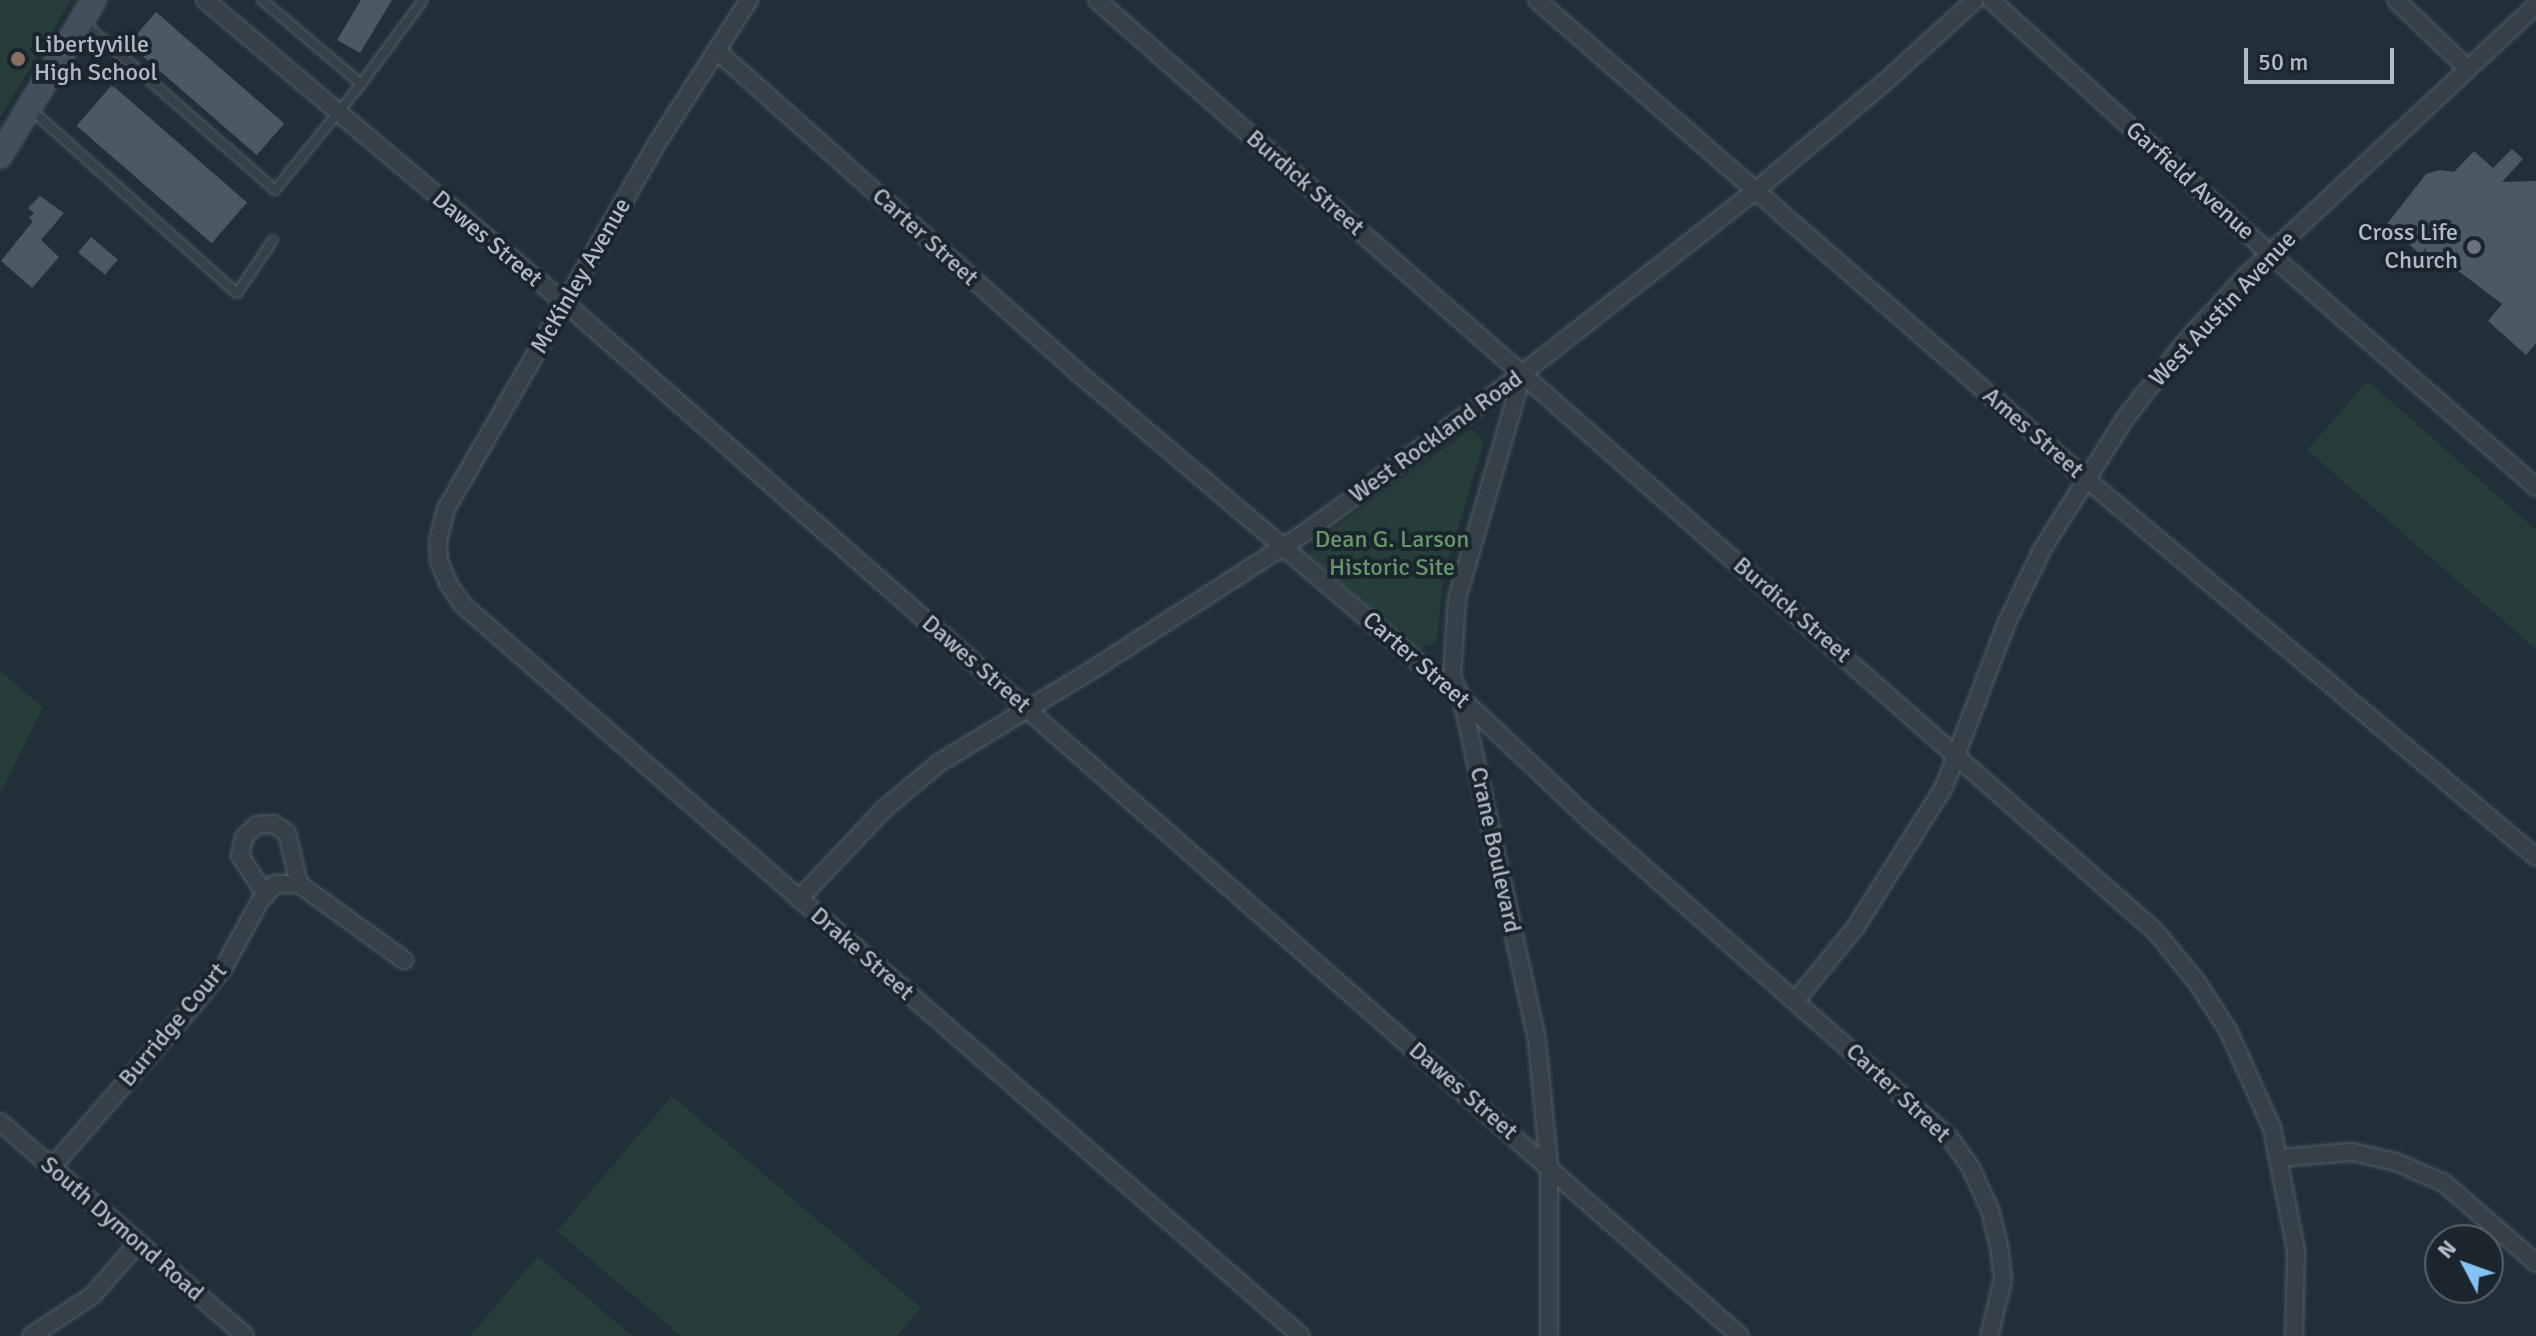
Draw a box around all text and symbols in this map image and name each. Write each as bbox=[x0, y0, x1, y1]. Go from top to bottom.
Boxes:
place label: Libertyville High School bbox=[34, 31, 157, 87]
scale bar bbox=[2248, 32, 2398, 82]
text: 50 m bbox=[2258, 47, 2308, 77]
marker: Libertyville High School bbox=[9, 50, 27, 68]
street label: Garfield Avenue bbox=[2120, 116, 2260, 246]
street label: Burdick Street bbox=[1240, 124, 1370, 242]
street label: Carter Street bbox=[866, 182, 984, 292]
street label: Dawes Street bbox=[426, 185, 548, 293]
street label: McKinley Avenue bbox=[525, 193, 637, 359]
place label: Cross Life Church bbox=[2358, 219, 2458, 275]
street label: West Austin Avenue bbox=[2144, 225, 2302, 393]
marker: Cross Life Church bbox=[2465, 238, 2483, 256]
street label: West Rockland Road bbox=[1344, 365, 1528, 509]
street label: Ames Street bbox=[1977, 381, 2089, 485]
park label: Dean G. Larson Historic Site bbox=[1315, 526, 1469, 582]
street label: Burdick Street bbox=[1727, 551, 1857, 669]
street label: Carter Street bbox=[1356, 606, 1476, 714]
street label: Dawes Street bbox=[916, 609, 1036, 719]
street label: Crane Boulevard bbox=[1463, 764, 1527, 936]
street label: Drake Street bbox=[804, 901, 920, 1007]
street label: Burridge Court bbox=[113, 957, 233, 1093]
street label: Dawes Street bbox=[1403, 1036, 1523, 1146]
street label: Carter Street bbox=[1840, 1037, 1956, 1149]
street label: South Dymond Road bbox=[35, 1150, 209, 1308]
north arrow bbox=[2424, 1224, 2504, 1304]
text: N bbox=[2432, 1235, 2462, 1264]

